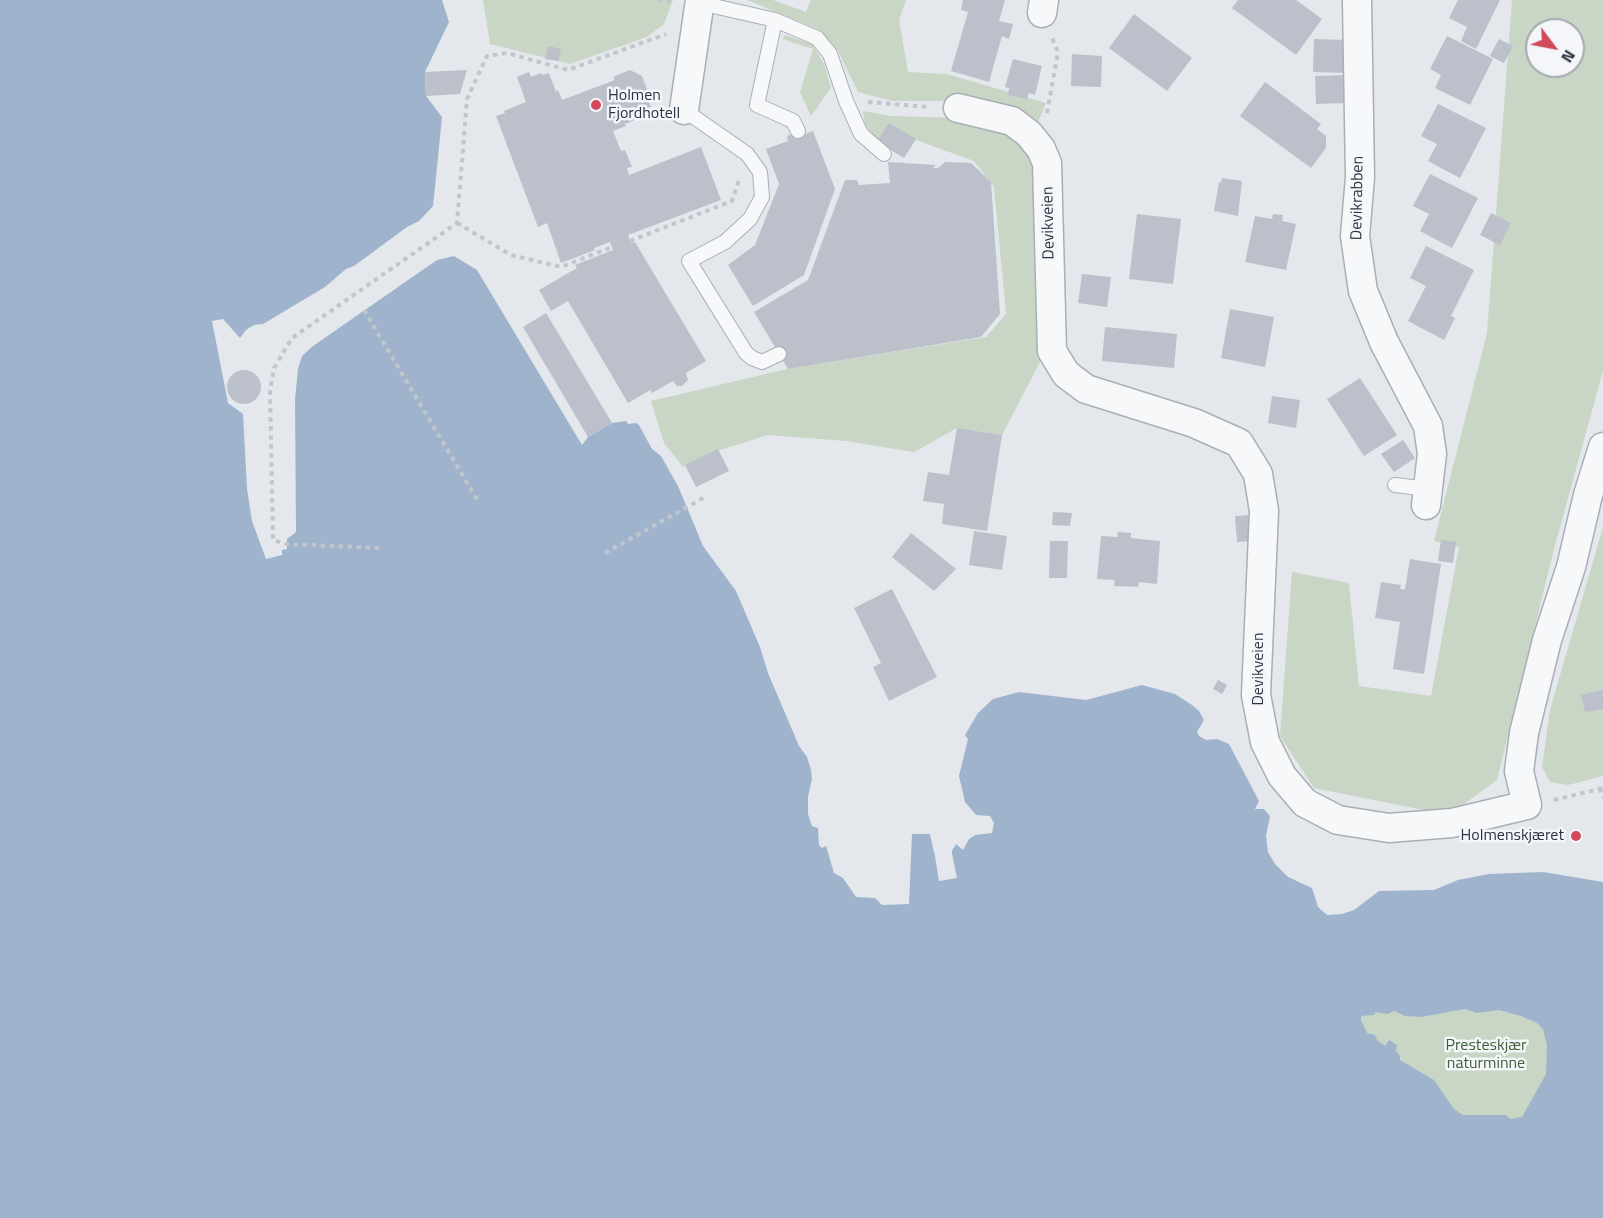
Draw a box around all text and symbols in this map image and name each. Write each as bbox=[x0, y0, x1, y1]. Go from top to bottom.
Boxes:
north arrow bbox=[1525, 18, 1585, 78]
text: N bbox=[1555, 45, 1582, 68]
place label: Holmen Fjordhotell bbox=[608, 86, 680, 124]
marker: Holmen Fjordhotell bbox=[589, 98, 603, 112]
street label: Devikrabben bbox=[1348, 156, 1368, 240]
street label: Devikveien bbox=[1039, 186, 1059, 260]
street label: Devikveien bbox=[1249, 633, 1269, 705]
place label: Holmenskjæret bbox=[1461, 826, 1564, 846]
marker: Holmenskjæret bbox=[1569, 829, 1583, 843]
park label: Presteskjær naturminne bbox=[1445, 1036, 1527, 1074]

